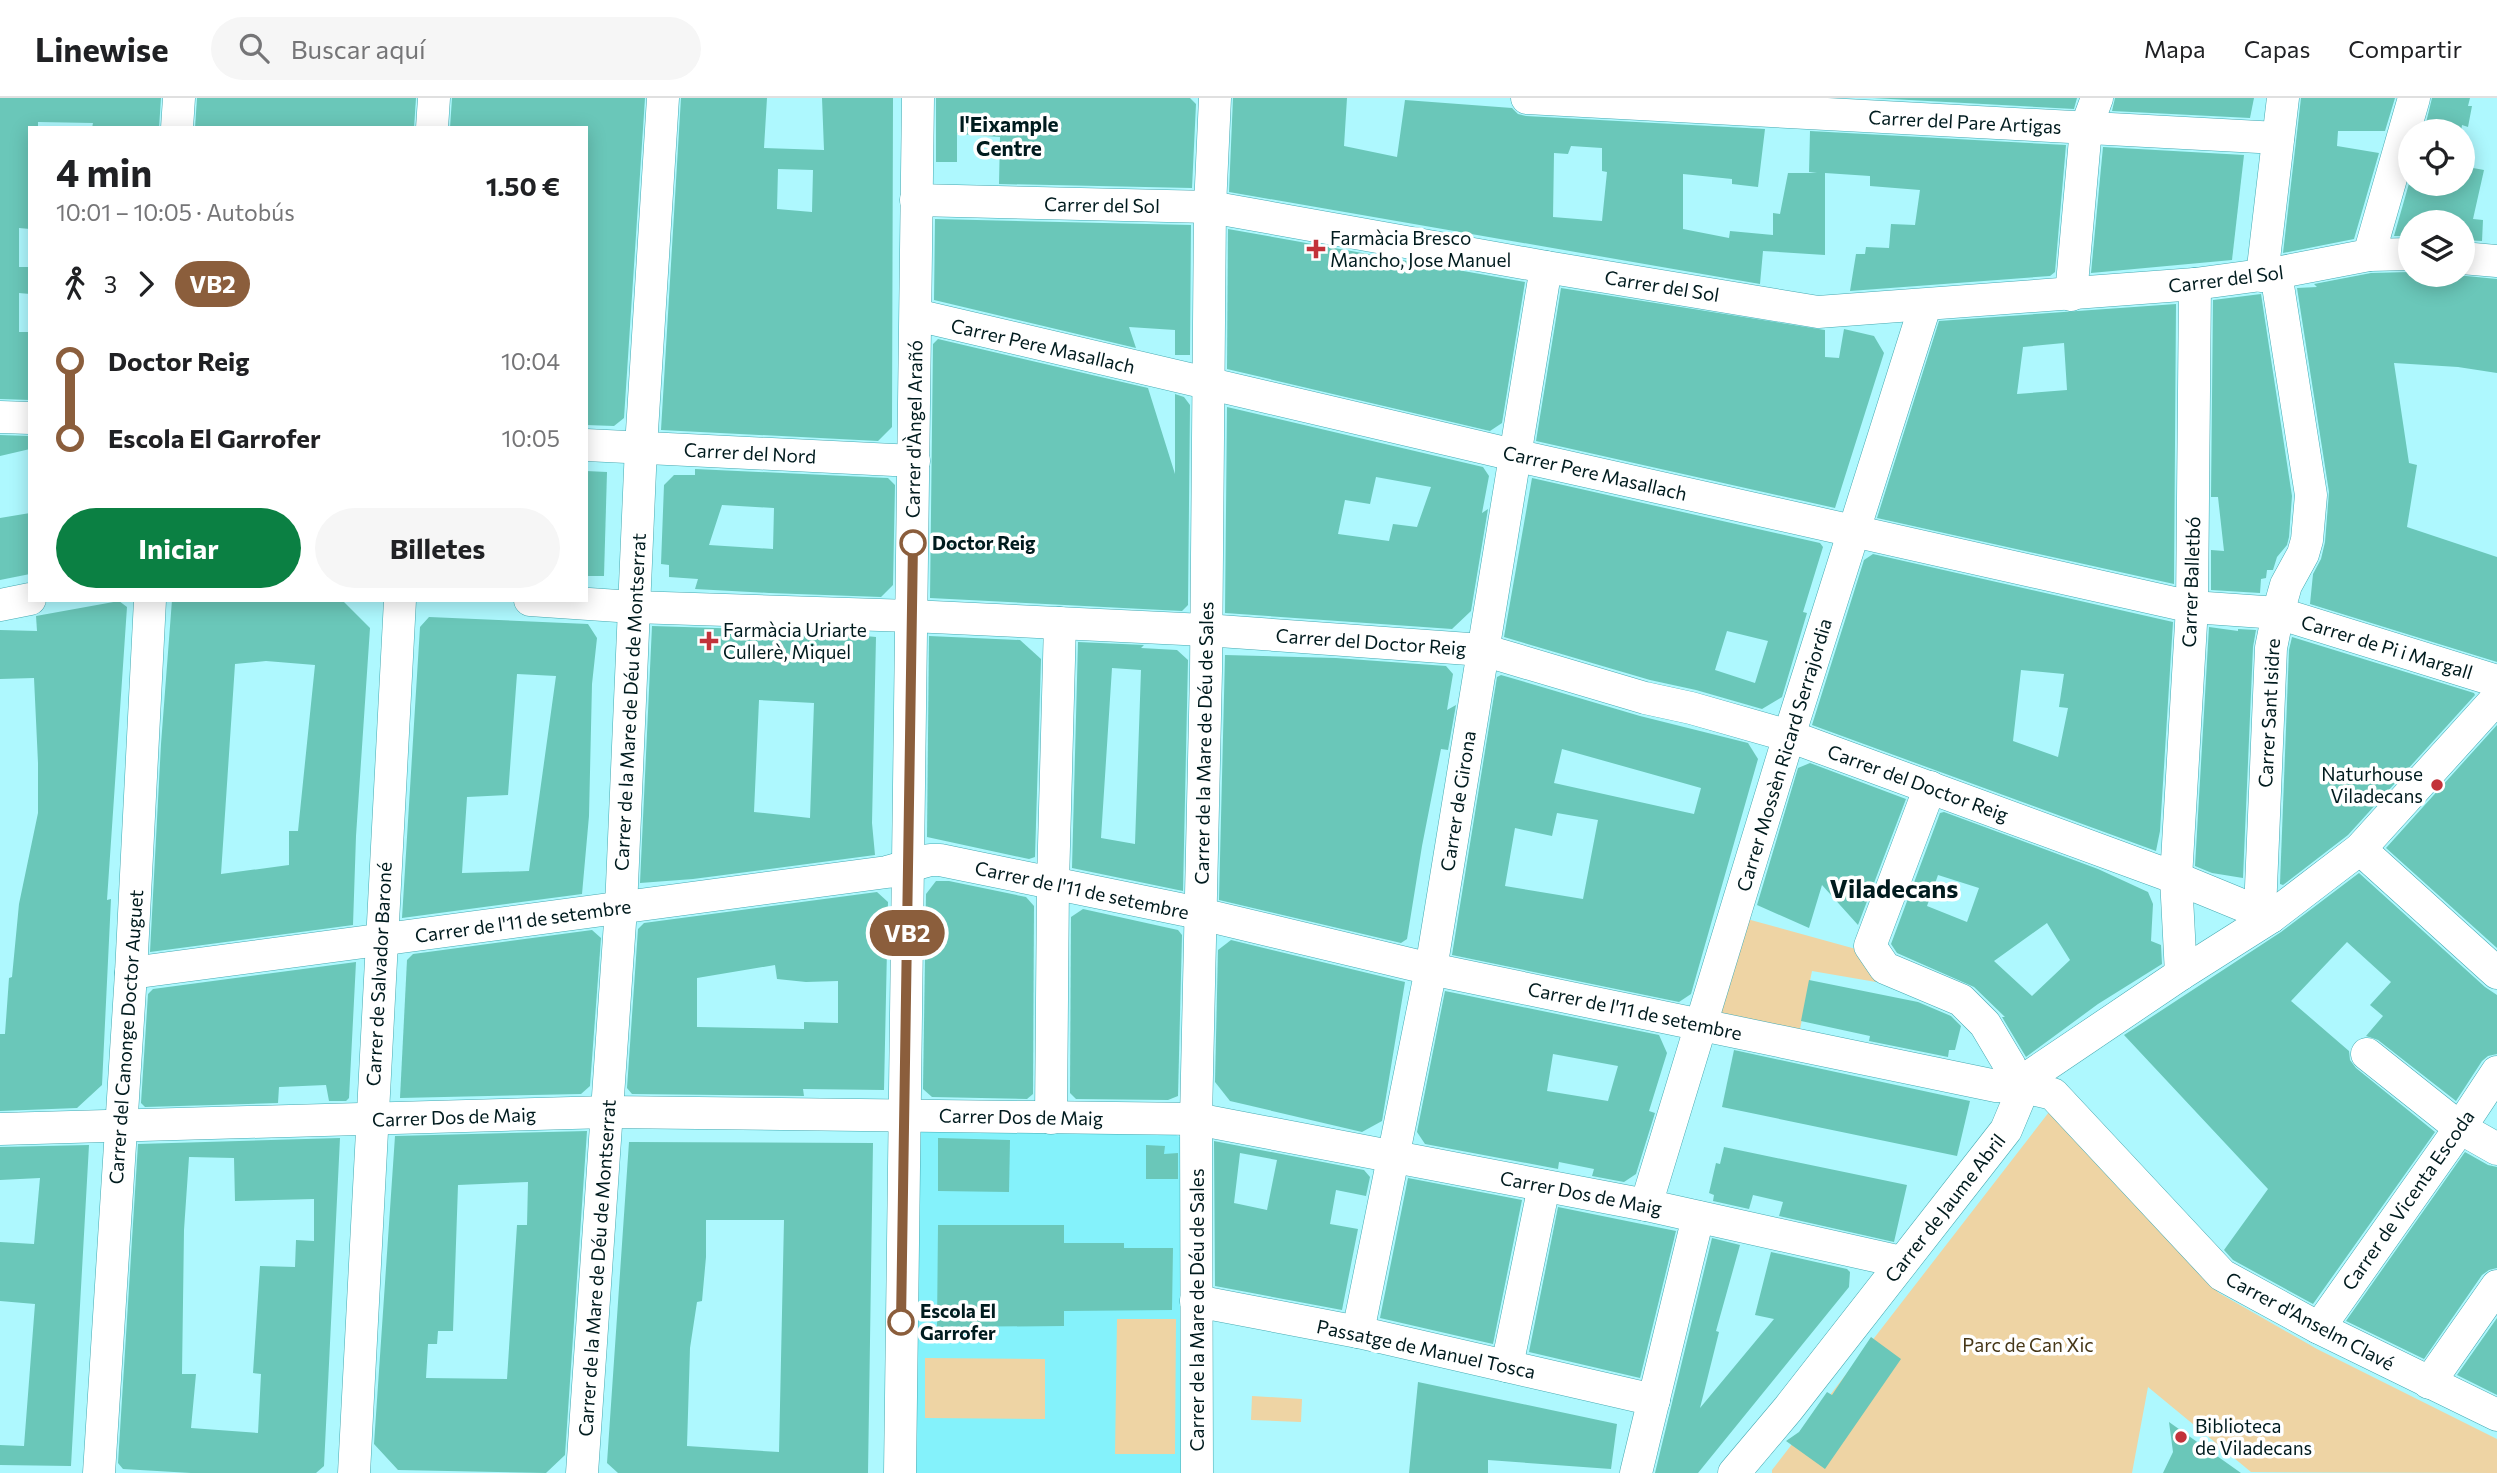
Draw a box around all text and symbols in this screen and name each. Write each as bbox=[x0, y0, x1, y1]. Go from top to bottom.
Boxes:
search box bbox=[211, 17, 701, 80]
text: Linewise bbox=[35, 28, 169, 69]
icon: search bbox=[235, 29, 273, 67]
text: Buscar aquí bbox=[291, 33, 426, 64]
text: Mapa bbox=[2144, 34, 2206, 63]
text: Capas bbox=[2244, 34, 2310, 63]
text: Compartir bbox=[2348, 34, 2462, 63]
street label: Carrer del Pare Artigas bbox=[1868, 105, 2062, 138]
district label: l'Eixample Centre bbox=[959, 111, 1059, 160]
map controls bbox=[2398, 119, 2475, 287]
button: locate bbox=[2398, 119, 2475, 196]
text: 4 min bbox=[56, 148, 152, 195]
text: 1.50 € bbox=[486, 170, 560, 201]
street label: Carrer del Sol bbox=[1044, 192, 1160, 217]
text: 10:01 – 10:05 · Autobús bbox=[56, 198, 295, 226]
button: layers bbox=[2398, 210, 2475, 287]
place label: Farmàcia Bresco Mancho, Jose Manuel bbox=[1330, 226, 1511, 271]
marker: Farmàcia Bresco Mancho, Jose Manuel bbox=[1308, 241, 1324, 257]
street label: Carrer del Sol bbox=[2167, 260, 2285, 297]
icon: walk bbox=[56, 265, 94, 303]
icon: forward bbox=[127, 265, 165, 303]
street label: Carrer del Sol bbox=[1603, 265, 1721, 306]
text: VB2 bbox=[189, 269, 236, 298]
text: 3 bbox=[104, 270, 117, 298]
street label: Carrer Pere Masallach bbox=[949, 313, 1137, 378]
street label: Carrer d'Àngel Arañó bbox=[900, 340, 927, 518]
text: Doctor Reig bbox=[108, 345, 250, 376]
text: 10:04 bbox=[501, 347, 560, 375]
text: Escola El Garrofer bbox=[108, 422, 321, 453]
text: 10:05 bbox=[502, 424, 560, 452]
street label: Carrer del Nord bbox=[683, 438, 817, 467]
street label: Carrer Pere Masallach bbox=[1501, 440, 1689, 505]
button: Iniciar bbox=[56, 508, 301, 588]
button: Billetes bbox=[315, 508, 560, 588]
street label: Carrer Balletbó bbox=[2177, 516, 2204, 648]
marker: Doctor Reig bbox=[900, 530, 926, 556]
place label: Doctor Reig bbox=[932, 531, 1036, 554]
street label: Carrer de la Mare de Déu de Montserrat bbox=[609, 532, 650, 871]
street label: Carrer de la Mare de Déu de Sales bbox=[1190, 601, 1217, 885]
street label: Carrer de Pi i Margall bbox=[2299, 610, 2476, 684]
street label: Carrer Mossèn Ricard Serrajordia bbox=[1731, 616, 1836, 894]
place label: Farmàcia Uriarte Cullerè, Miquel bbox=[723, 618, 867, 663]
street label: Carrer del Doctor Reig bbox=[1275, 623, 1467, 660]
marker: Farmàcia Uriarte Cullerè, Miquel bbox=[701, 633, 717, 649]
street label: Carrer Sant Isidre bbox=[2253, 638, 2284, 788]
street label: Carrer de Girona bbox=[1435, 729, 1480, 873]
street label: Carrer del Doctor Reig bbox=[1825, 739, 2012, 826]
place label: Naturhouse Viladecans bbox=[2321, 762, 2423, 807]
marker: Naturhouse Viladecans bbox=[2429, 777, 2445, 793]
street label: Carrer de l'11 de setembre bbox=[973, 856, 1191, 923]
street label: Carrer de Salvador Baroné bbox=[361, 861, 396, 1087]
district label: Viladecans bbox=[1830, 872, 1958, 903]
street label: Carrer del Canonge Doctor Auguet bbox=[104, 889, 147, 1185]
street label: Carrer de l'11 de setembre bbox=[413, 894, 633, 947]
line badge: VB2 bbox=[867, 910, 947, 956]
text: VB2 bbox=[884, 918, 930, 947]
street label: Carrer de l'11 de setembre bbox=[1526, 977, 1744, 1044]
street label: Carrer de la Mare de Déu de Montserrat bbox=[573, 1098, 620, 1437]
street label: Carrer Dos de Maig bbox=[371, 1102, 536, 1131]
street label: Carrer Dos de Maig bbox=[939, 1104, 1103, 1129]
street label: Carrer de Vicenta Escoda bbox=[2337, 1105, 2479, 1294]
street label: Carrer de Jaume Abril bbox=[1880, 1129, 2010, 1286]
street label: Carrer Dos de Maig bbox=[1498, 1166, 1664, 1219]
street label: Carrer de la Mare de Déu de Sales bbox=[1185, 1168, 1208, 1452]
street label: Carrer d'Anselm Clavé bbox=[2222, 1266, 2398, 1375]
place label: Escola El Garrofer bbox=[920, 1299, 996, 1344]
marker: Escola El Garrofer bbox=[888, 1309, 914, 1335]
street label: Passatge de Manuel Tosca bbox=[1315, 1314, 1538, 1383]
park label: Parc de Can Xic bbox=[1962, 1333, 2094, 1356]
place label: Biblioteca de Viladecans bbox=[2195, 1414, 2312, 1459]
marker: Biblioteca de Viladecans bbox=[2173, 1429, 2189, 1445]

